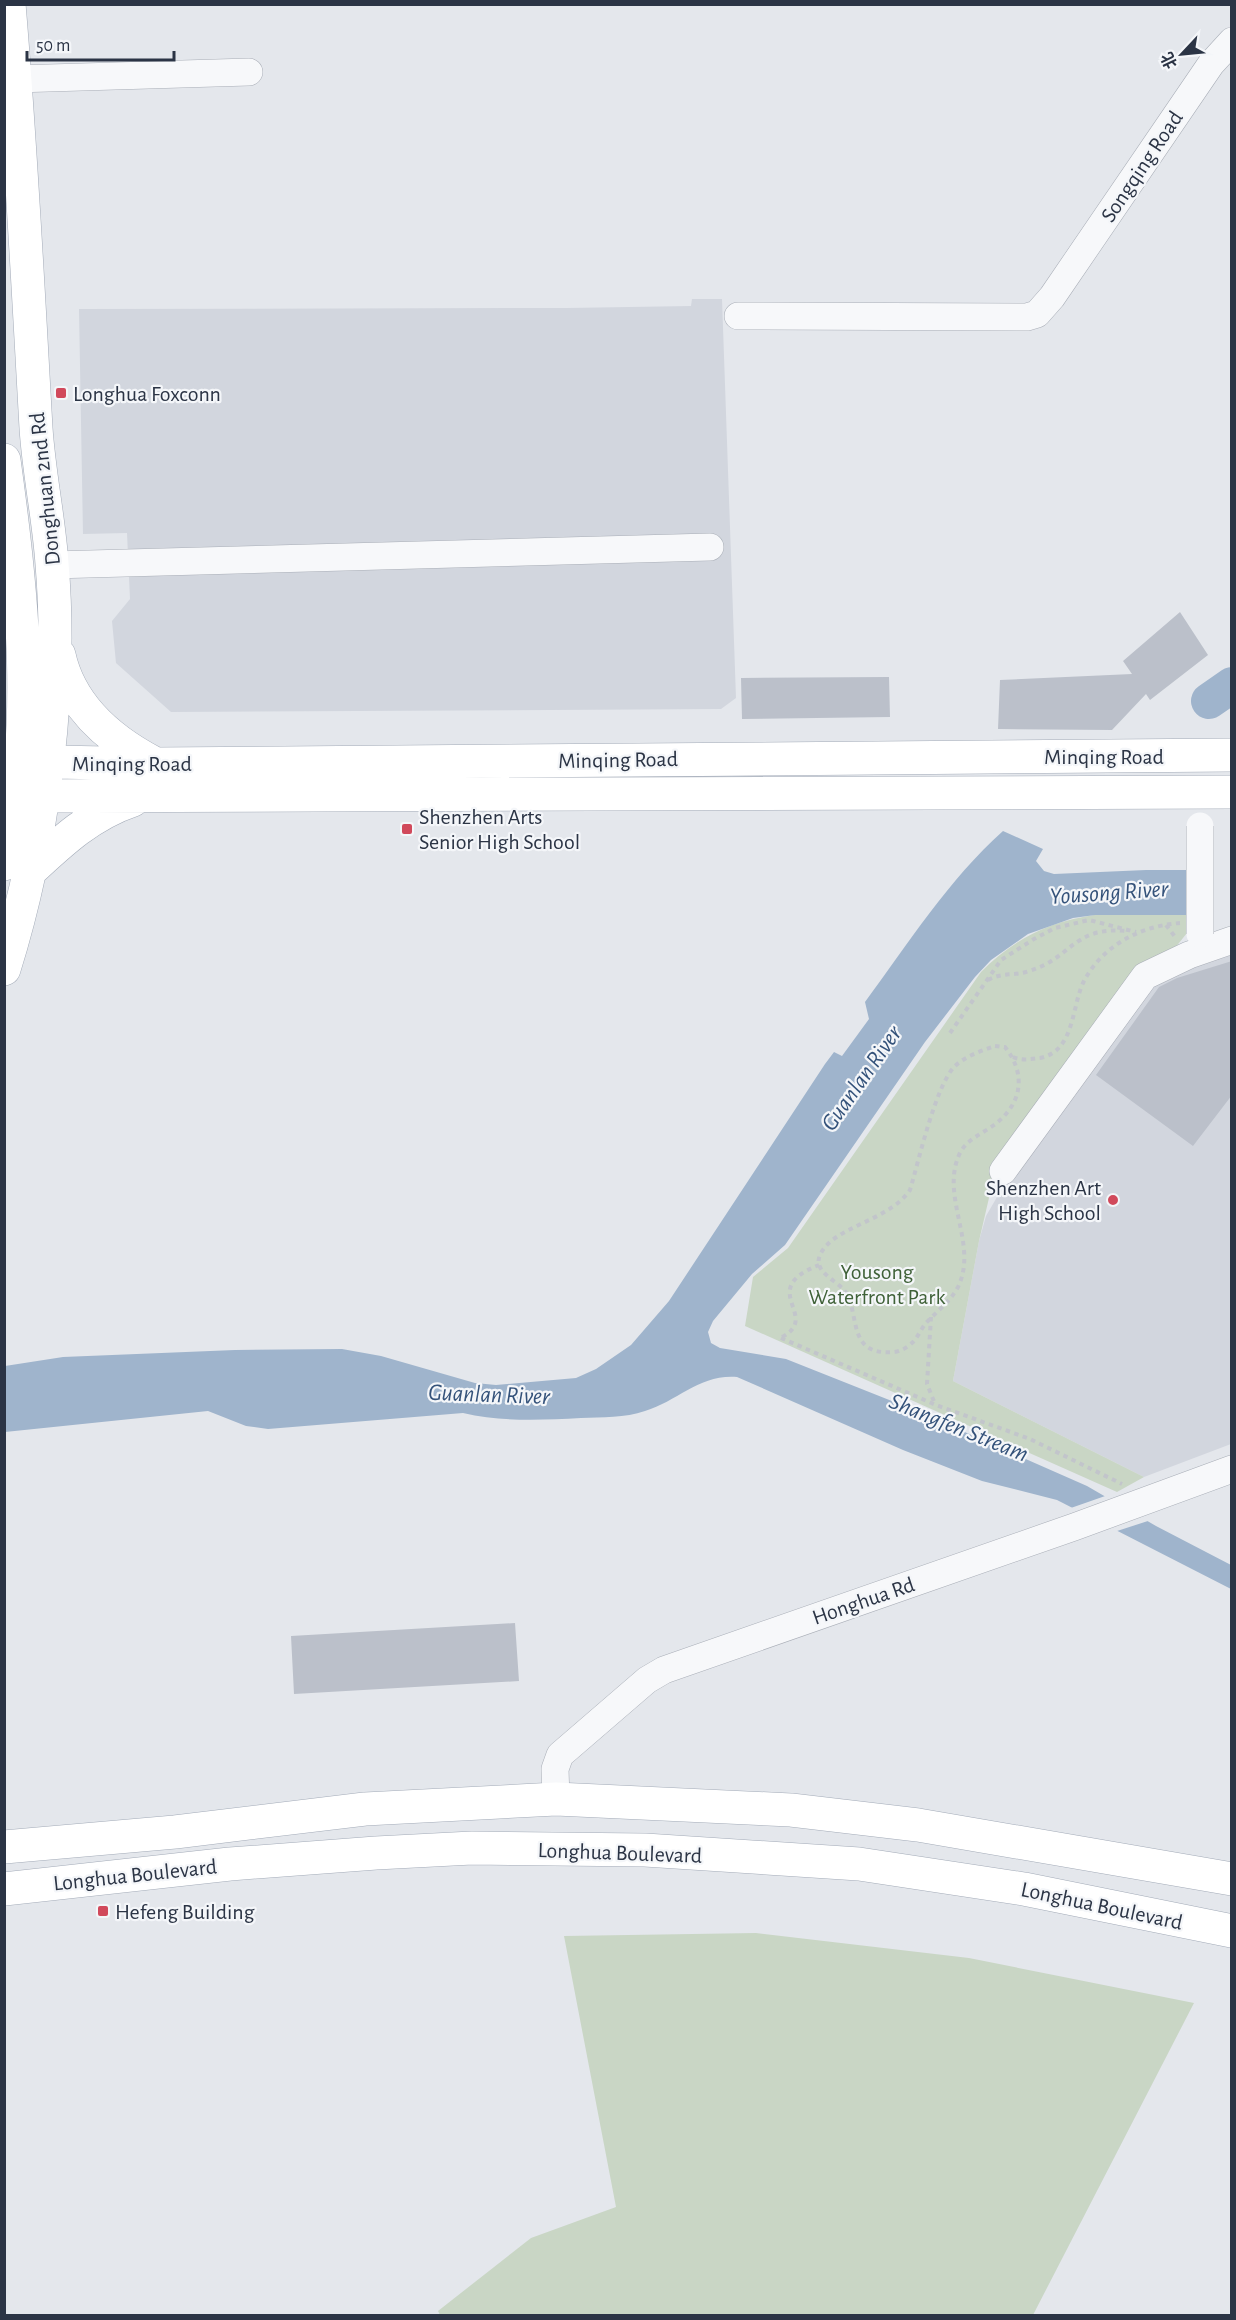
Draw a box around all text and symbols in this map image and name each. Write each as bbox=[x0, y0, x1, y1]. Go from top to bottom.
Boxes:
scale bar bbox=[27, 24, 174, 62]
north arrow bbox=[1152, 24, 1212, 84]
text: 50 m bbox=[36, 37, 70, 55]
text: 北 bbox=[1158, 49, 1180, 71]
street label: Songqing Road bbox=[1097, 107, 1187, 226]
place label: Longhua Foxconn bbox=[73, 383, 221, 405]
marker: Longhua Foxconn bbox=[54, 386, 68, 400]
street label: Donghuan 2nd Rd bbox=[26, 411, 64, 566]
street label: Minqing Road bbox=[1044, 746, 1164, 768]
street label: Minqing Road bbox=[558, 748, 678, 772]
street label: Minqing Road bbox=[72, 753, 192, 775]
place label: Shenzhen Arts Senior High School bbox=[419, 806, 580, 853]
marker: Shenzhen Arts Senior High School bbox=[400, 822, 414, 836]
water label: Yousong River bbox=[1049, 877, 1170, 909]
water label: Guanlan River bbox=[817, 1021, 907, 1135]
place label: Shenzhen Art High School bbox=[986, 1177, 1101, 1224]
marker: Shenzhen Art High School bbox=[1106, 1193, 1120, 1207]
park label: Yousong Waterfront Park bbox=[809, 1261, 945, 1308]
water label: Guanlan River bbox=[428, 1381, 551, 1409]
water label: Shangfen Stream bbox=[886, 1389, 1032, 1467]
street label: Honghua Rd bbox=[809, 1573, 917, 1629]
street label: Longhua Boulevard bbox=[537, 1839, 703, 1867]
street label: Longhua Boulevard bbox=[52, 1855, 218, 1895]
street label: Longhua Boulevard bbox=[1019, 1878, 1185, 1934]
place label: Hefeng Building bbox=[115, 1901, 255, 1923]
marker: Hefeng Building bbox=[96, 1904, 110, 1918]

